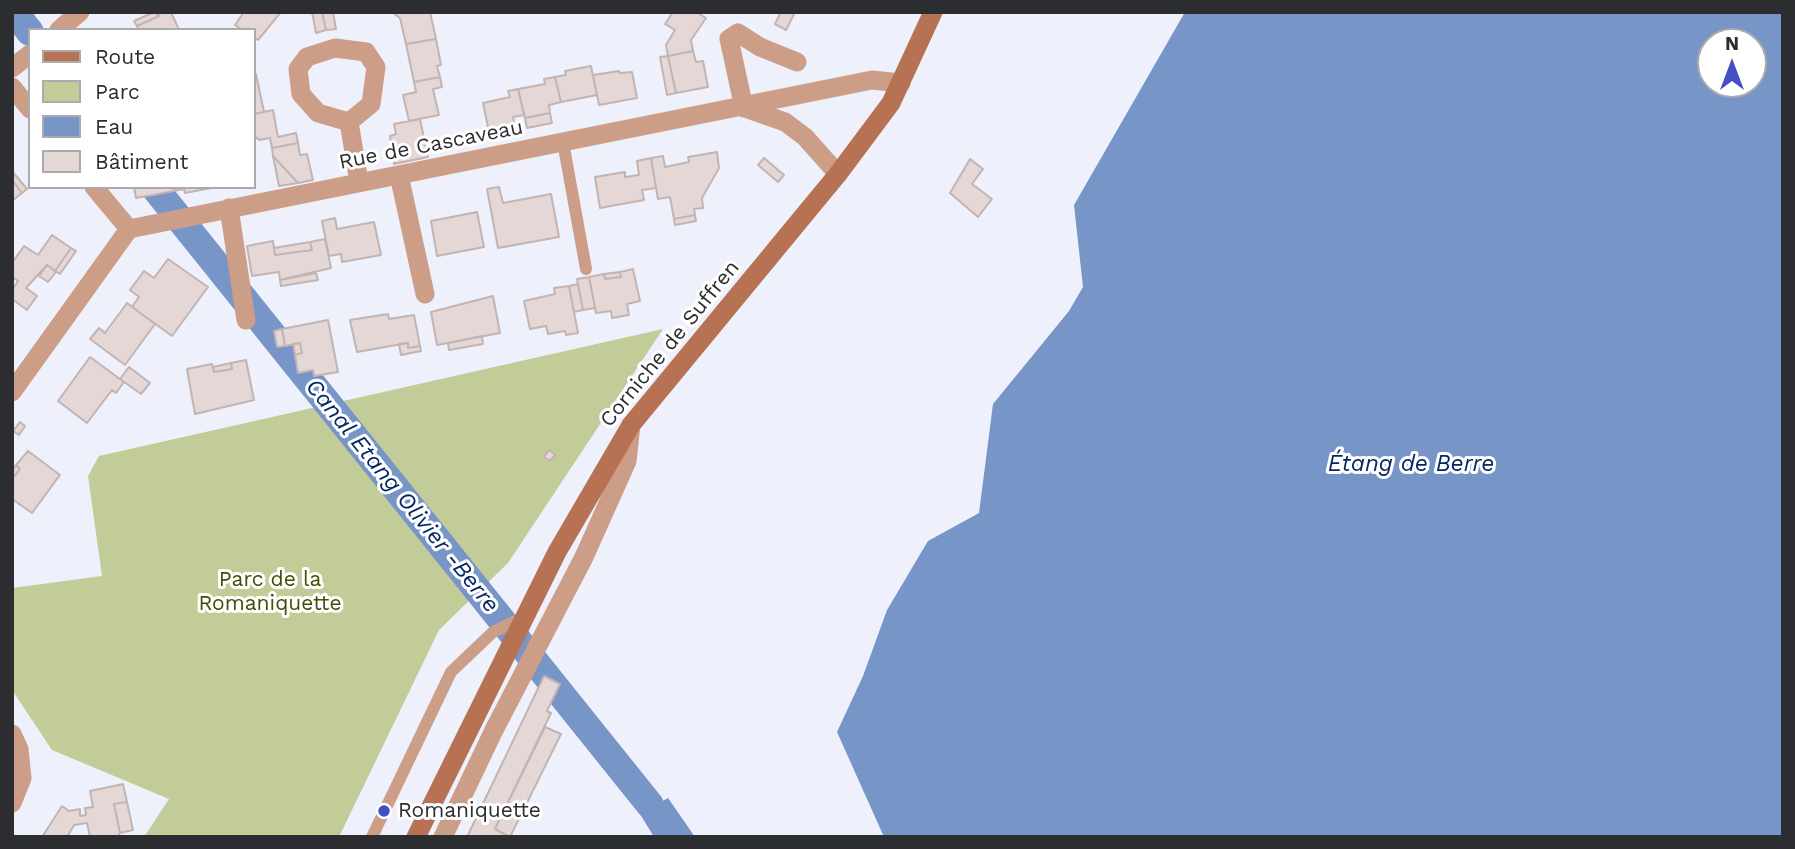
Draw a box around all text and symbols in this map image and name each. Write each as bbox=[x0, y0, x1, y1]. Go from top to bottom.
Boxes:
legend bbox=[28, 28, 256, 189]
north arrow bbox=[1697, 28, 1767, 98]
text: N bbox=[1725, 32, 1739, 55]
text: Route bbox=[95, 44, 155, 69]
text: Parc bbox=[95, 79, 140, 104]
text: Eau bbox=[95, 114, 133, 139]
street label: Rue de Cascaveau bbox=[337, 115, 525, 175]
text: Bâtiment bbox=[95, 149, 188, 174]
street label: Corniche de Suffren bbox=[595, 256, 745, 432]
water label: Canal Etang Olivier -Berre bbox=[299, 374, 505, 618]
water label: Étang de Berre bbox=[1328, 450, 1494, 478]
park label: Parc de la Romaniquette bbox=[199, 567, 341, 617]
place label: Romaniquette bbox=[398, 798, 541, 824]
marker: Romaniquette bbox=[376, 803, 392, 819]

